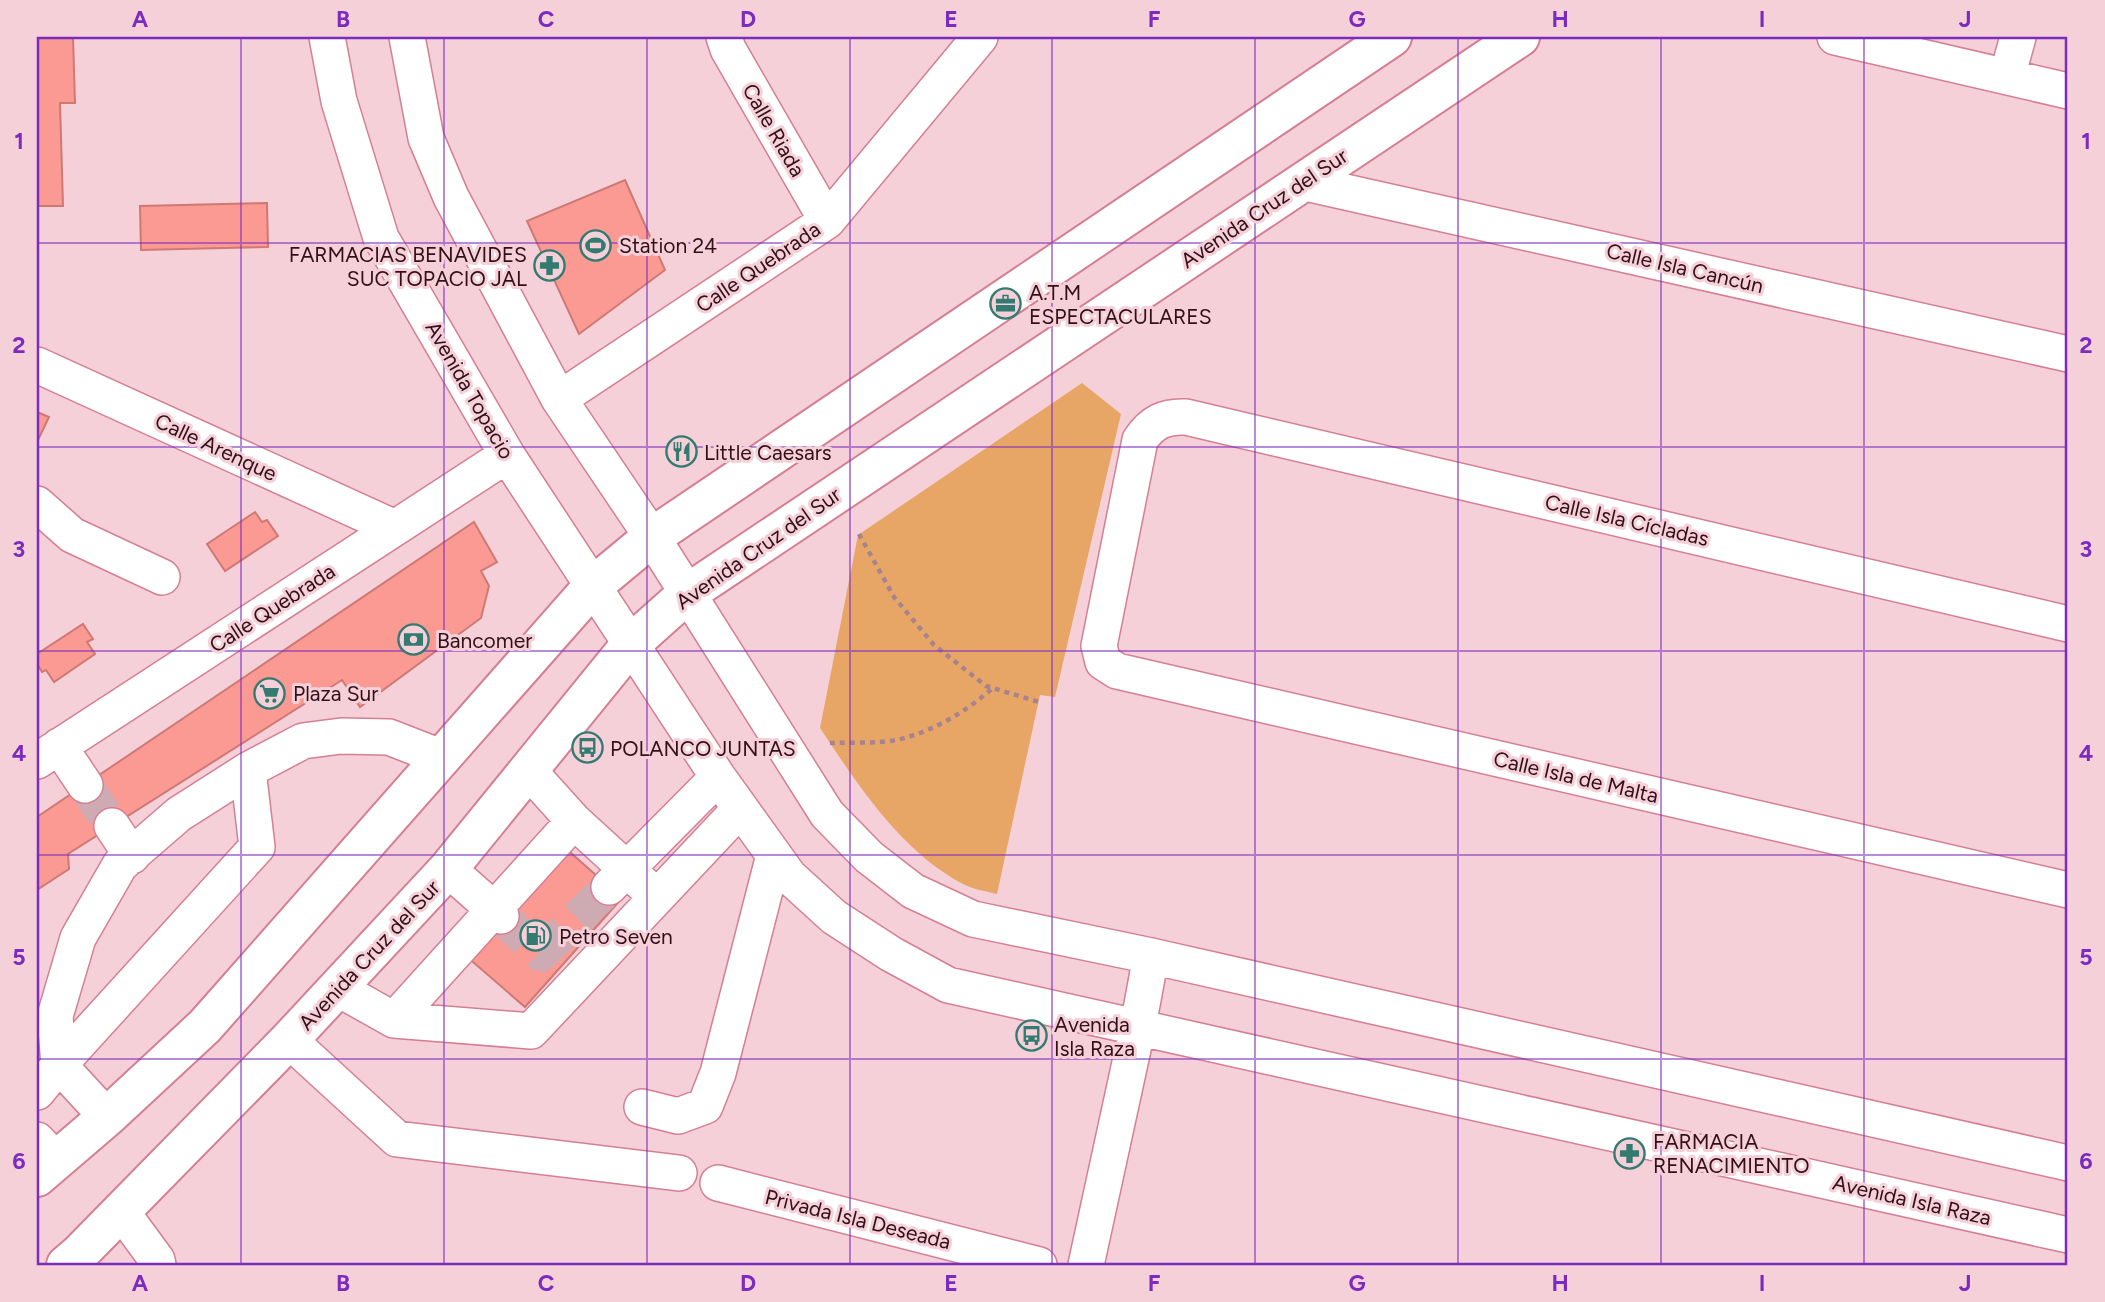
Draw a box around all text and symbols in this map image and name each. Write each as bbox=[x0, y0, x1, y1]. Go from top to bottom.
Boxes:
text: A bbox=[132, 5, 149, 33]
text: B bbox=[336, 5, 350, 33]
text: C bbox=[538, 5, 555, 33]
text: D bbox=[740, 5, 756, 33]
text: E bbox=[944, 5, 958, 33]
text: F bbox=[1148, 5, 1161, 33]
text: G bbox=[1348, 5, 1366, 33]
text: H bbox=[1551, 5, 1569, 33]
text: I bbox=[1759, 5, 1765, 33]
text: J bbox=[1959, 5, 1971, 33]
street label: Calle Riada bbox=[737, 79, 811, 181]
text: 1 bbox=[14, 127, 24, 155]
text: 1 bbox=[2081, 127, 2091, 155]
street label: Avenida Cruz del Sur bbox=[1176, 143, 1352, 273]
street label: Calle Quebrada bbox=[691, 216, 825, 318]
sports icon: Station 24 bbox=[579, 228, 613, 262]
place label: Station 24 bbox=[619, 233, 717, 258]
street label: Calle Isla Cancún bbox=[1604, 238, 1766, 298]
place label: FARMACIAS BENAVIDES SUC TOPACIO JAL bbox=[289, 242, 527, 291]
pharmacy icon: FARMACIAS BENAVIDES SUC TOPACIO JAL bbox=[533, 249, 567, 283]
place label: A.T.M ESPECTACULARES bbox=[1029, 280, 1212, 329]
office icon: A.T.M ESPECTACULARES bbox=[989, 287, 1023, 321]
street label: Avenida Topacio bbox=[420, 317, 520, 463]
text: 2 bbox=[12, 331, 26, 359]
text: 2 bbox=[2079, 331, 2093, 359]
street label: Calle Arenque bbox=[151, 408, 281, 486]
restaurant icon: Little Caesars bbox=[664, 435, 698, 469]
place label: Little Caesars bbox=[704, 440, 832, 465]
street label: Avenida Cruz del Sur bbox=[671, 482, 845, 614]
street label: Calle Isla Cícladas bbox=[1543, 489, 1711, 551]
text: 3 bbox=[13, 535, 25, 563]
text: 3 bbox=[2080, 535, 2092, 563]
street label: Calle Quebrada bbox=[205, 558, 339, 658]
bank icon: Bancomer bbox=[397, 623, 431, 657]
place label: Bancomer bbox=[437, 628, 532, 653]
supermarket icon: Plaza Sur bbox=[253, 676, 287, 710]
place label: Plaza Sur bbox=[293, 681, 378, 706]
bus stop icon: POLANCO JUNTAS bbox=[570, 731, 604, 765]
place label: POLANCO JUNTAS bbox=[610, 736, 796, 761]
text: 4 bbox=[12, 739, 26, 767]
text: 4 bbox=[2079, 739, 2093, 767]
street label: Calle Isla de Malta bbox=[1491, 746, 1661, 808]
street label: Avenida Cruz del Sur bbox=[293, 875, 445, 1035]
fuel station icon: Petro Seven bbox=[519, 919, 553, 953]
place label: Petro Seven bbox=[559, 924, 673, 949]
text: 5 bbox=[12, 943, 26, 971]
text: 5 bbox=[2079, 943, 2093, 971]
place label: Avenida Isla Raza bbox=[1054, 1012, 1135, 1061]
bus stop icon: Avenida Isla Raza bbox=[1014, 1019, 1048, 1053]
place label: FARMACIA RENACIMIENTO bbox=[1653, 1129, 1809, 1178]
pharmacy icon: FARMACIA RENACIMIENTO bbox=[1613, 1136, 1647, 1170]
text: 6 bbox=[12, 1147, 26, 1175]
text: 6 bbox=[2079, 1147, 2093, 1175]
street label: Avenida Isla Raza bbox=[1830, 1170, 1994, 1230]
street label: Privada Isla Deseada bbox=[763, 1184, 953, 1254]
text: A bbox=[132, 1269, 149, 1297]
text: B bbox=[336, 1269, 350, 1297]
text: C bbox=[538, 1269, 555, 1297]
text: D bbox=[740, 1269, 756, 1297]
text: E bbox=[944, 1269, 958, 1297]
text: F bbox=[1148, 1269, 1161, 1297]
text: G bbox=[1348, 1269, 1366, 1297]
text: H bbox=[1551, 1269, 1569, 1297]
text: I bbox=[1759, 1269, 1765, 1297]
text: J bbox=[1959, 1269, 1971, 1297]

